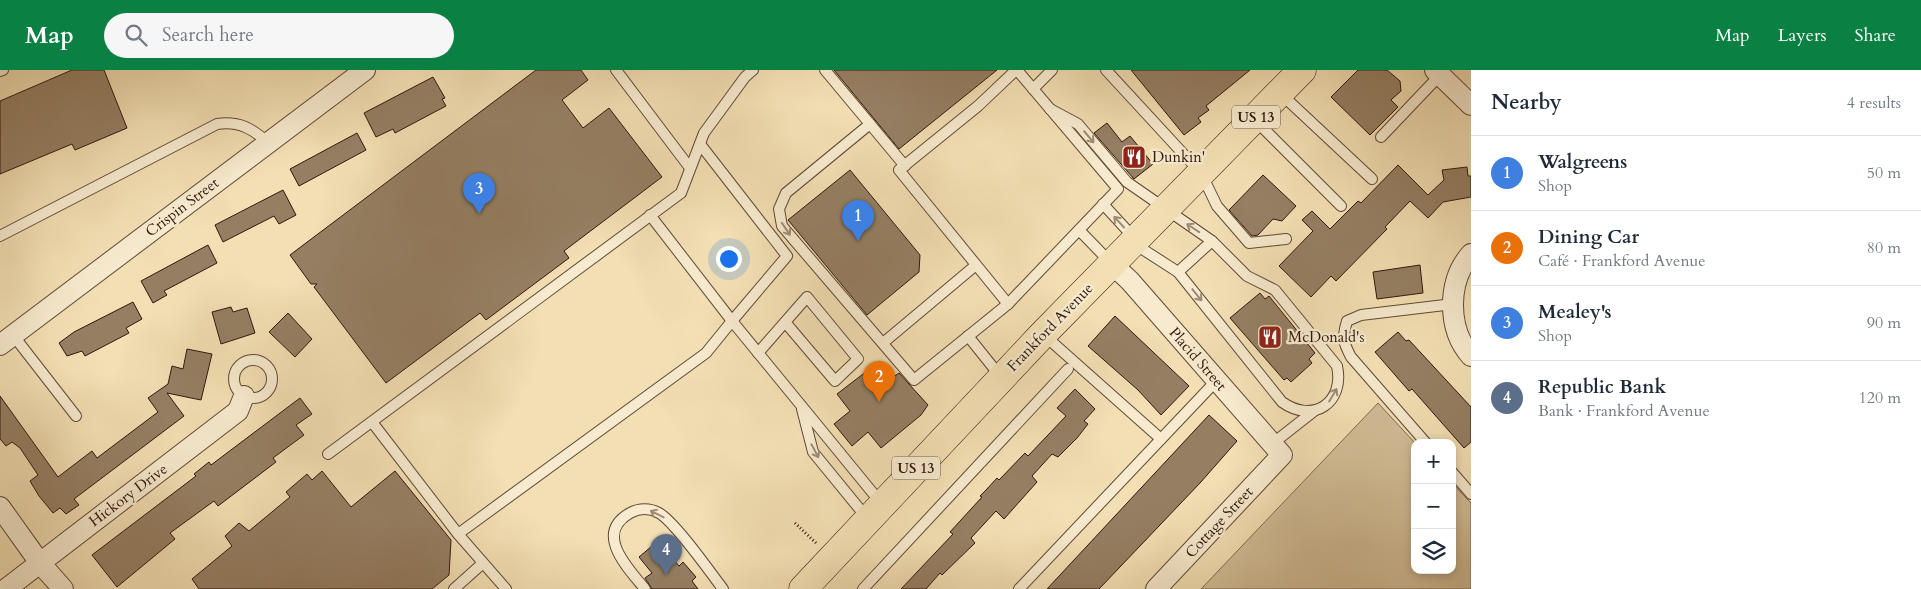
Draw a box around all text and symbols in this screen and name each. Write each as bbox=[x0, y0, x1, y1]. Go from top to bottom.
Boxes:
search box bbox=[104, 13, 454, 58]
text: Map bbox=[25, 19, 74, 52]
icon: search bbox=[122, 21, 150, 49]
text: Search here bbox=[162, 22, 254, 48]
text: Map bbox=[1715, 23, 1750, 48]
text: Layers bbox=[1778, 23, 1827, 48]
text: Share bbox=[1855, 23, 1896, 48]
text: Nearby bbox=[1491, 88, 1562, 117]
text: 4 results bbox=[1847, 92, 1901, 114]
road number: US 13 bbox=[1232, 106, 1280, 128]
one-way arrow bbox=[1083, 130, 1094, 143]
restaurant icon: Dunkin' bbox=[1121, 144, 1147, 170]
place label: Dunkin' bbox=[1152, 147, 1205, 167]
text: Walgreens bbox=[1538, 149, 1627, 175]
text: 1 bbox=[1503, 162, 1511, 184]
text: 50 m bbox=[1867, 162, 1901, 184]
street label: Crispin Street bbox=[141, 173, 223, 241]
pin: 3 bbox=[463, 173, 495, 214]
text: Shop bbox=[1538, 175, 1572, 197]
pin: 1 bbox=[842, 200, 874, 241]
one-way arrow bbox=[1113, 216, 1125, 229]
one-way arrow bbox=[781, 222, 791, 236]
one-way arrow bbox=[1186, 223, 1200, 233]
text: Dining Car bbox=[1538, 224, 1639, 250]
text: 2 bbox=[1503, 237, 1511, 259]
text: 80 m bbox=[1867, 237, 1901, 259]
your location bbox=[716, 246, 742, 272]
text: Café · Frankford Avenue bbox=[1538, 250, 1706, 272]
street label: Frankford Avenue bbox=[1003, 278, 1098, 376]
one-way arrow bbox=[1191, 289, 1202, 302]
text: Mealey's bbox=[1538, 299, 1612, 325]
text: 3 bbox=[1503, 312, 1511, 334]
text: 90 m bbox=[1867, 312, 1901, 334]
street label: Placid Street bbox=[1165, 323, 1231, 395]
restaurant icon: McDonald's bbox=[1257, 324, 1283, 350]
text: Shop bbox=[1538, 325, 1572, 347]
place label: McDonald's bbox=[1288, 327, 1365, 347]
pin: 2 bbox=[863, 361, 895, 402]
text: Republic Bank bbox=[1538, 374, 1666, 400]
text: 4 bbox=[1503, 387, 1511, 409]
text: 120 m bbox=[1859, 387, 1901, 409]
one-way arrow bbox=[1329, 388, 1339, 402]
text: Bank · Frankford Avenue bbox=[1538, 400, 1710, 422]
map controls bbox=[1411, 439, 1456, 574]
button: + bbox=[1411, 439, 1456, 484]
one-way arrow bbox=[810, 444, 820, 459]
road number: US 13 bbox=[892, 456, 940, 479]
street label: Hickory Drive bbox=[85, 459, 171, 531]
street label: Cottage Street bbox=[1181, 482, 1257, 562]
button: − bbox=[1411, 484, 1456, 529]
one-way arrow bbox=[650, 508, 665, 518]
button: layers bbox=[1411, 529, 1456, 574]
pin: 4 bbox=[650, 534, 682, 575]

